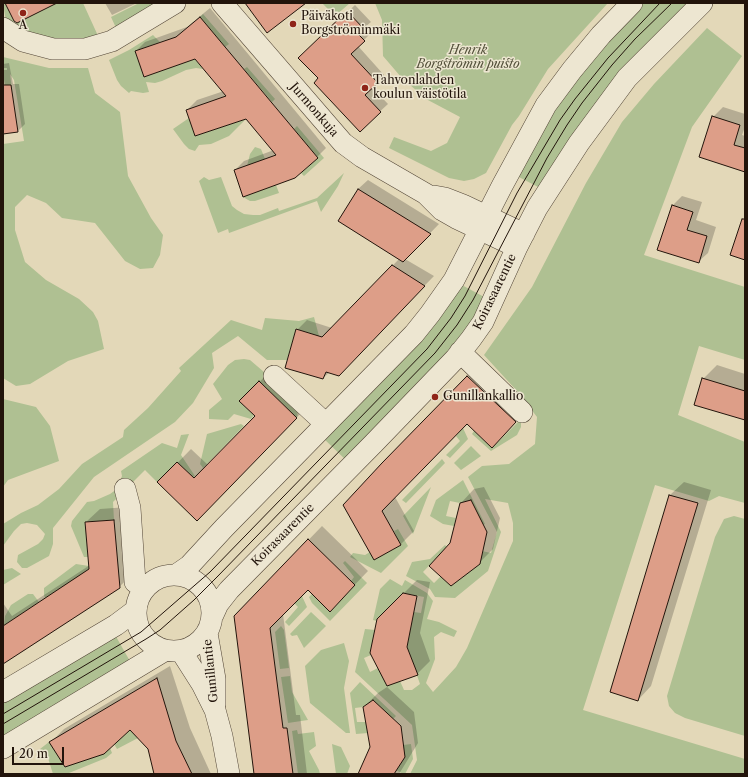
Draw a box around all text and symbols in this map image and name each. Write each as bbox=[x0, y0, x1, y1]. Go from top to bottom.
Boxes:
marker: A bbox=[18, 8, 28, 18]
place label: Päiväkoti Borgströminmäki bbox=[301, 10, 400, 38]
place label: A bbox=[19, 19, 27, 33]
marker: Päiväkoti Borgströminmäki bbox=[288, 19, 298, 29]
park label: Henrik Borgströmin puisto bbox=[416, 44, 520, 72]
place label: Tahvonlahden koulun väistötila bbox=[373, 74, 467, 102]
street label: Jurmonkuja bbox=[287, 80, 341, 140]
marker: Tahvonlahden koulun väistötila bbox=[360, 83, 370, 93]
street label: Koirasaarentie bbox=[470, 252, 520, 332]
place label: Gunillankallio bbox=[443, 390, 523, 404]
marker: Gunillankallio bbox=[430, 392, 440, 402]
street label: Koirasaarentie bbox=[249, 501, 317, 569]
street label: Gunillantie bbox=[201, 639, 221, 703]
scale bar bbox=[14, 739, 66, 765]
text: 20 m bbox=[19, 746, 48, 761]

